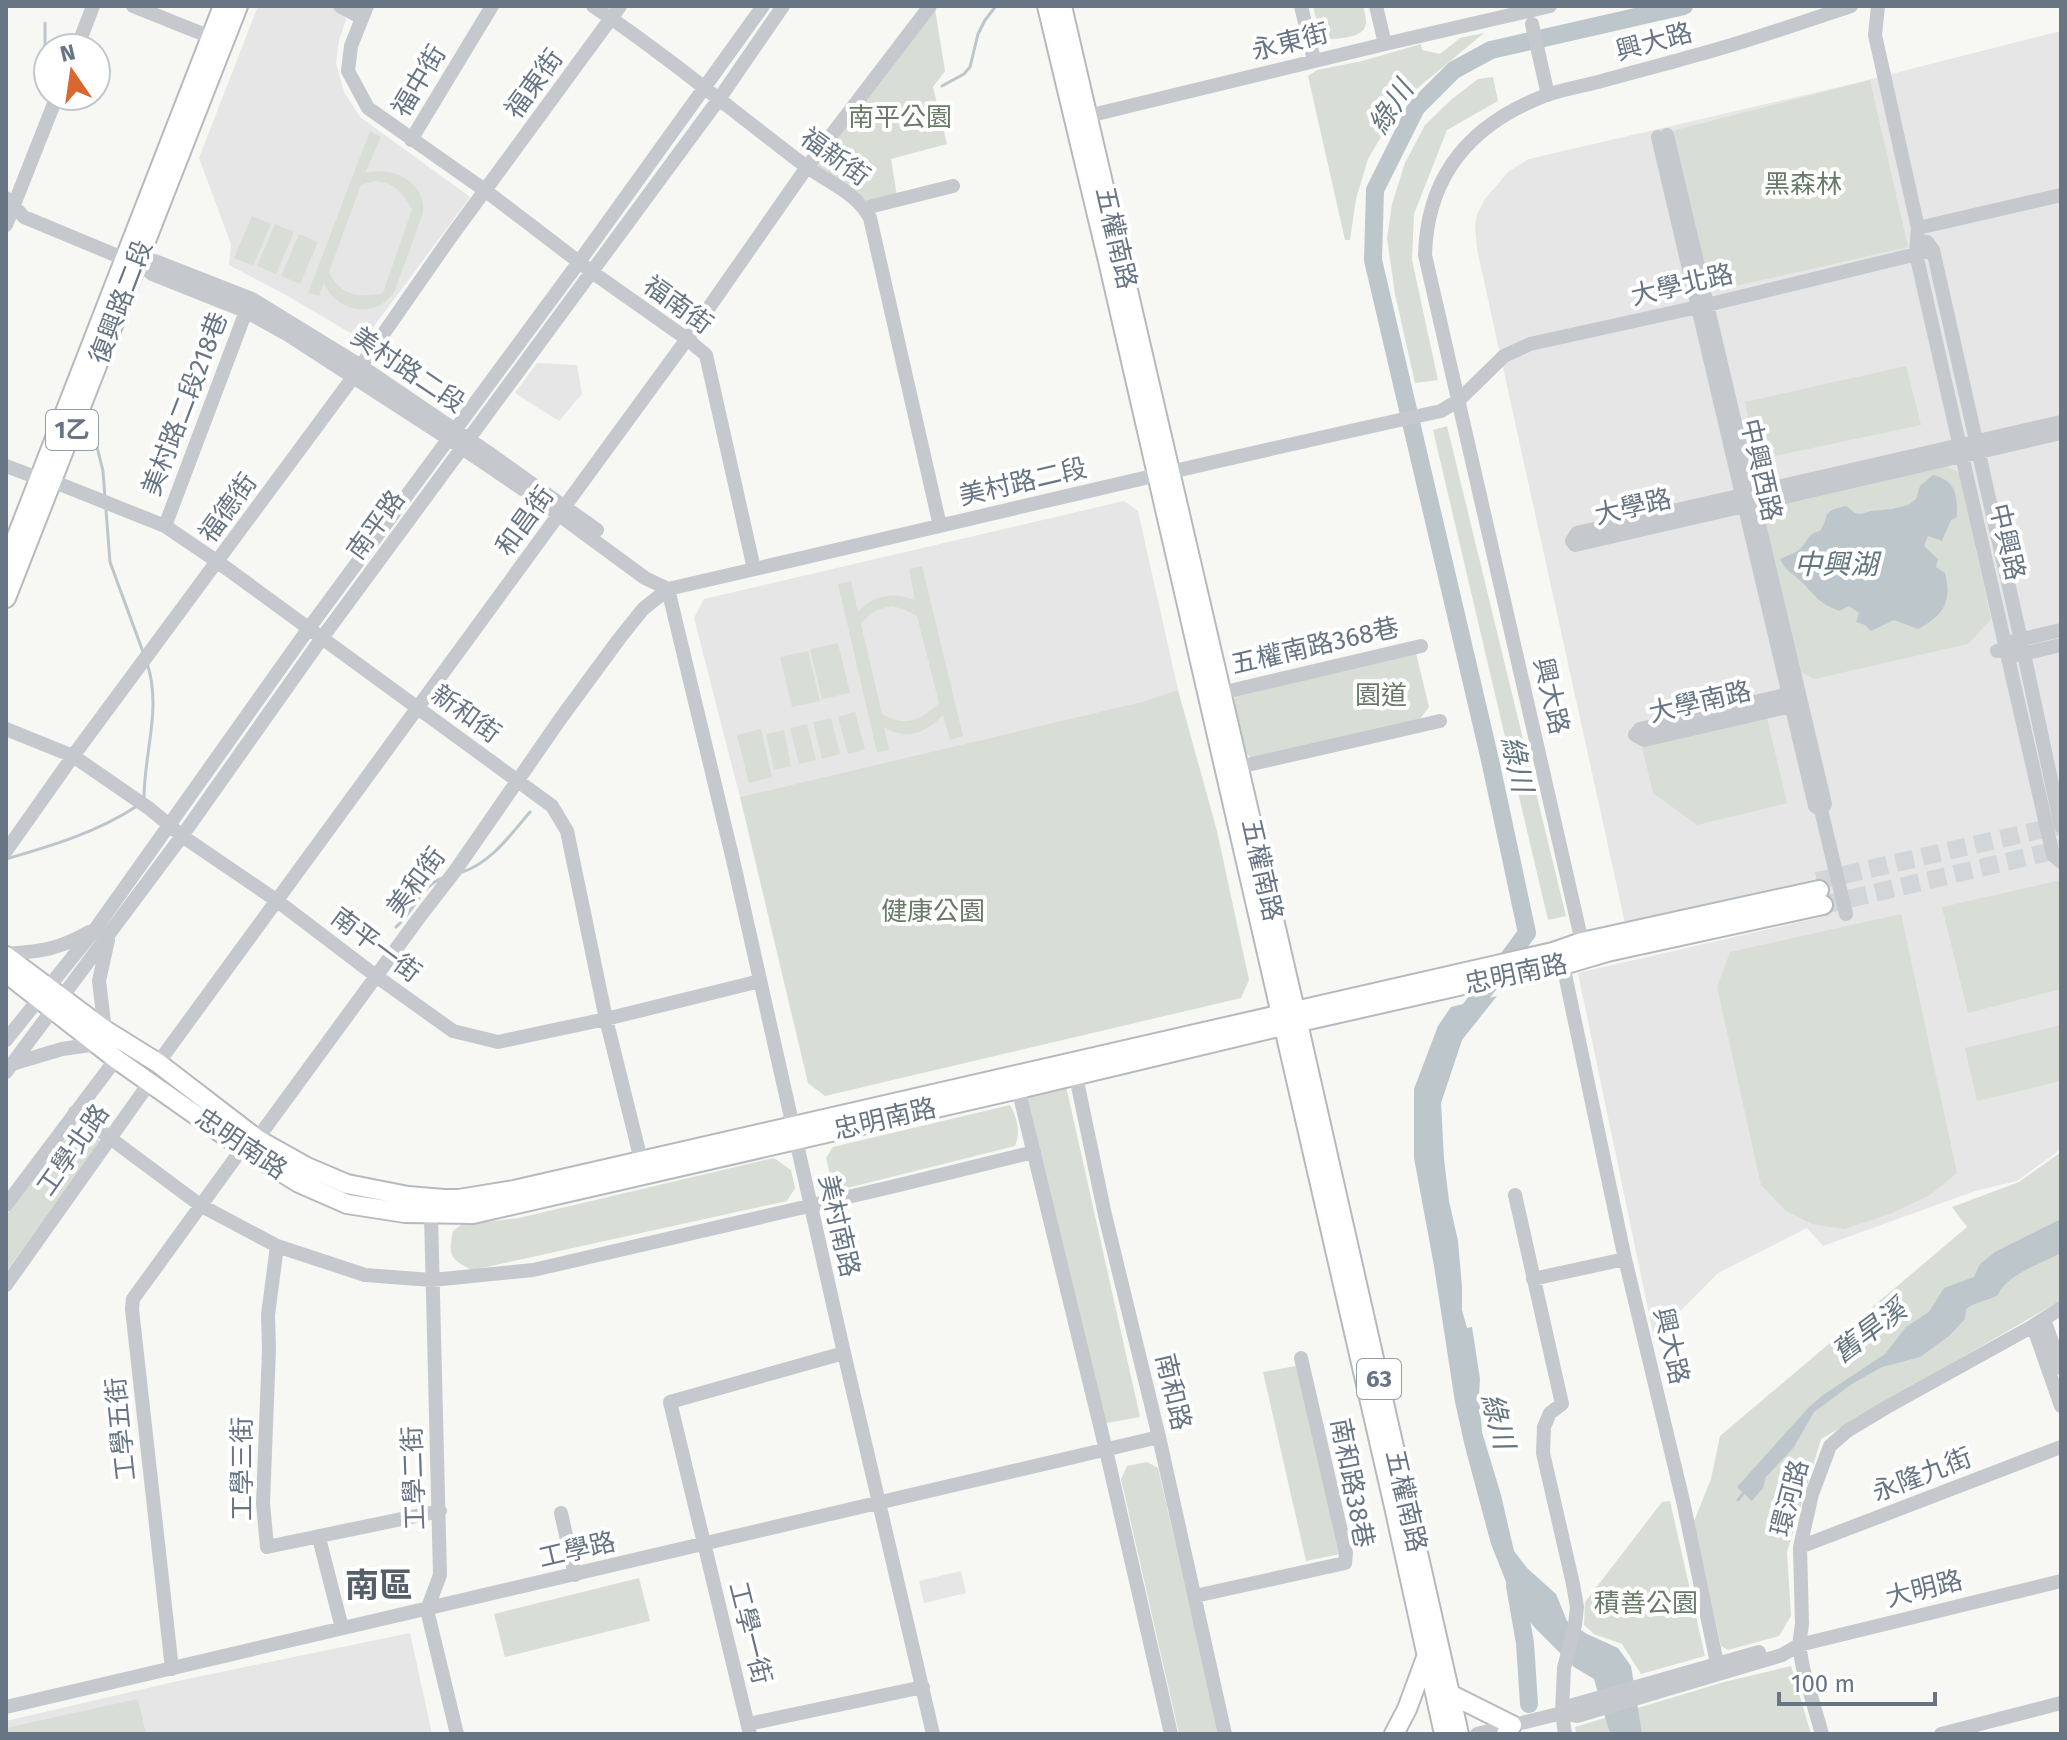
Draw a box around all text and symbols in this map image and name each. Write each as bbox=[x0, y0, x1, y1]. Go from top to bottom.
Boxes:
street label: 興大路 bbox=[1612, 17, 1696, 67]
street label: 永東街 bbox=[1248, 18, 1332, 66]
north arrow bbox=[32, 32, 112, 112]
text: N bbox=[57, 38, 78, 68]
street label: 福中街 bbox=[386, 40, 452, 122]
street label: 福東街 bbox=[499, 43, 569, 125]
water label: 綠川 bbox=[1362, 72, 1422, 139]
park label: 南平公園 bbox=[848, 102, 952, 133]
street label: 福新街 bbox=[794, 122, 876, 192]
park label: 黑森林 bbox=[1764, 169, 1842, 200]
street label: 五權南路 bbox=[1089, 184, 1143, 292]
street label: 復興路二段 bbox=[83, 236, 159, 368]
street label: 大學北路 bbox=[1628, 258, 1736, 312]
street label: 福南街 bbox=[637, 270, 719, 340]
street label: 美村路二段218巷 bbox=[136, 308, 234, 500]
street label: 美村路二段 bbox=[345, 321, 471, 419]
road number: 1乙 bbox=[46, 410, 98, 450]
street label: 中興西路 bbox=[1734, 416, 1788, 524]
street label: 美村路二段 bbox=[956, 452, 1090, 512]
street label: 福德街 bbox=[193, 467, 263, 549]
street label: 和昌街 bbox=[490, 480, 560, 562]
street label: 大學路 bbox=[1592, 483, 1674, 531]
street label: 南平路 bbox=[341, 484, 411, 566]
street label: 中興路 bbox=[1983, 501, 2031, 583]
water label: 中興湖 bbox=[1794, 548, 1882, 581]
street label: 五權南路368巷 bbox=[1228, 612, 1402, 680]
street label: 興大路 bbox=[1527, 655, 1575, 737]
street label: 大學南路 bbox=[1646, 675, 1754, 729]
street label: 新和街 bbox=[425, 679, 507, 749]
park label: 園道 bbox=[1355, 680, 1407, 711]
water label: 綠川 bbox=[1495, 733, 1540, 798]
street label: 五權南路 bbox=[1235, 816, 1289, 924]
street label: 美和街 bbox=[380, 842, 452, 922]
park label: 健康公園 bbox=[881, 896, 985, 927]
street label: 南平一街 bbox=[325, 901, 427, 989]
street label: 忠明南路 bbox=[1462, 948, 1570, 1000]
street label: 忠明南路 bbox=[831, 1092, 939, 1146]
street label: 工學北路 bbox=[30, 1099, 116, 1201]
street label: 忠明南路 bbox=[189, 1102, 293, 1186]
street label: 美村南路 bbox=[812, 1172, 866, 1280]
water label: 舊旱溪 bbox=[1826, 1290, 1916, 1369]
street label: 興大路 bbox=[1647, 1305, 1695, 1387]
street label: 南和路 bbox=[1149, 1351, 1197, 1433]
road number: 63 bbox=[1357, 1359, 1401, 1399]
street label: 工學五街 bbox=[100, 1376, 142, 1482]
water label: 綠川 bbox=[1475, 1390, 1522, 1455]
street label: 南和路38巷 bbox=[1324, 1416, 1380, 1550]
street label: 工學三街 bbox=[227, 1417, 258, 1521]
street label: 工學二街 bbox=[397, 1425, 431, 1531]
street label: 永隆九街 bbox=[1868, 1442, 1976, 1508]
street label: 五權南路 bbox=[1379, 1447, 1433, 1555]
street label: 環河路 bbox=[1765, 1456, 1815, 1540]
street label: 工學路 bbox=[536, 1526, 618, 1574]
district label: 南區 bbox=[345, 1565, 413, 1606]
street label: 大明路 bbox=[1882, 1565, 1966, 1613]
street label: 工學一街 bbox=[722, 1579, 778, 1687]
park label: 積善公園 bbox=[1594, 1588, 1698, 1619]
scale bar bbox=[1779, 1656, 1935, 1706]
text: 100 m bbox=[1791, 1670, 1855, 1698]

